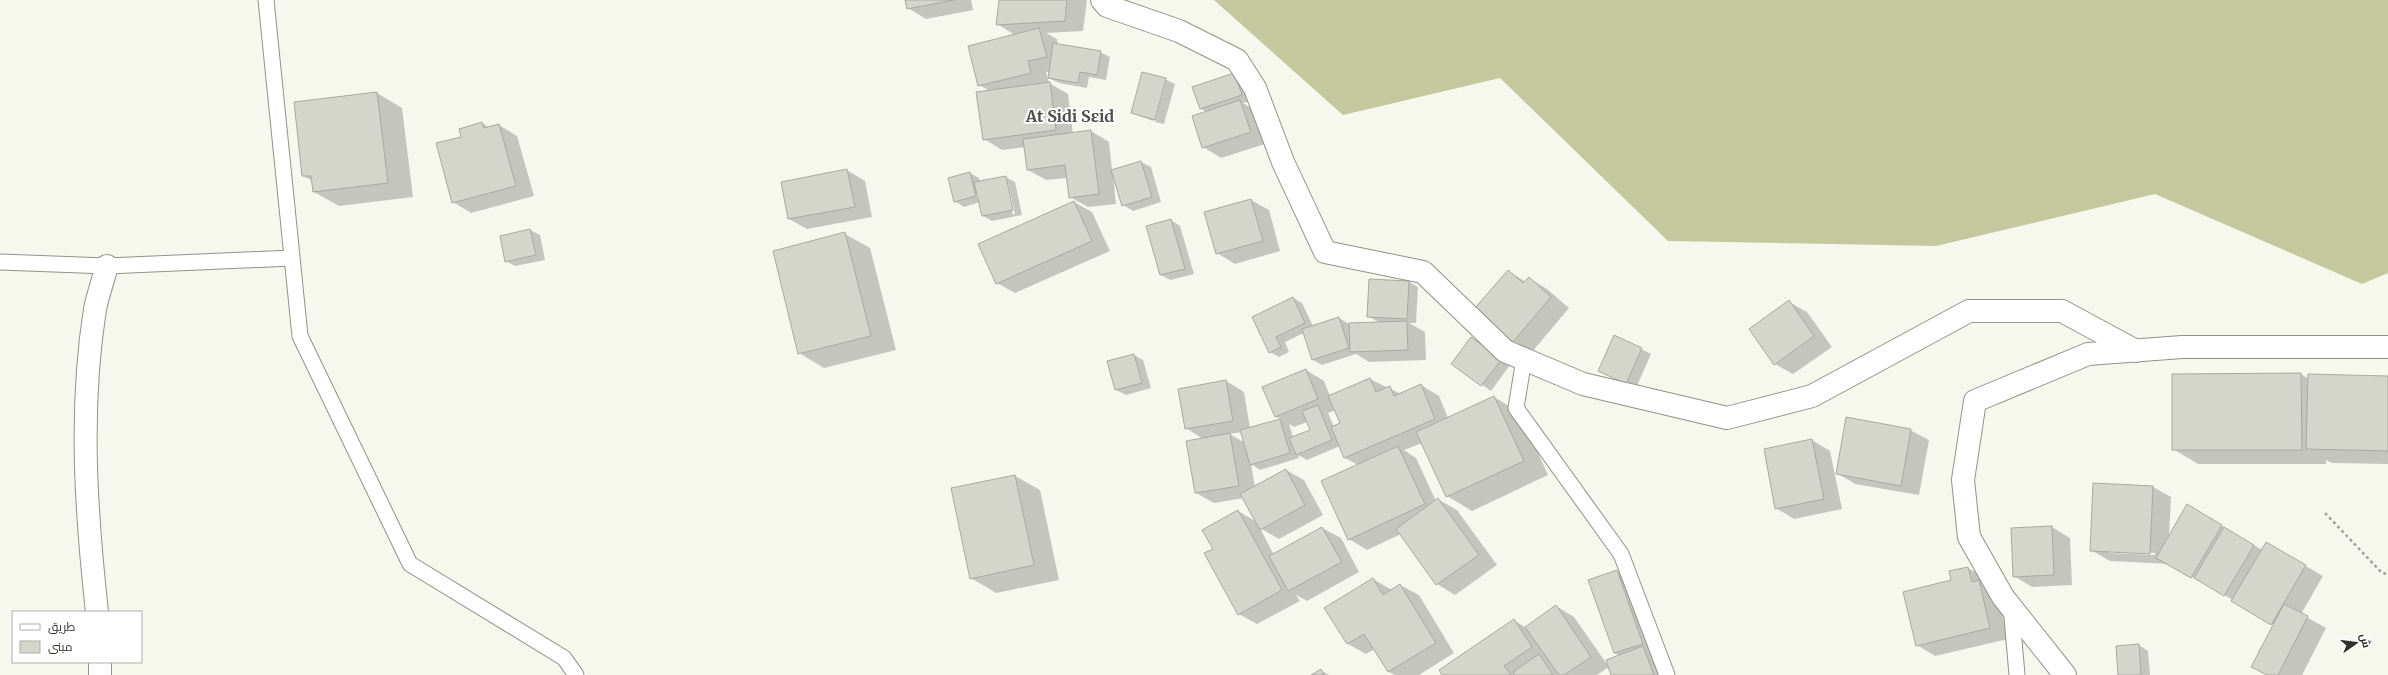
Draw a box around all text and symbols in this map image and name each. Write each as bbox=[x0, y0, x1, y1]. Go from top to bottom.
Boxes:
district label: At Sidi Sɛid bbox=[1025, 106, 1114, 126]
legend bbox=[12, 611, 142, 663]
text: طريق bbox=[48, 619, 76, 634]
north arrow bbox=[2336, 623, 2376, 663]
text: ش bbox=[2357, 632, 2374, 649]
text: مبنى bbox=[48, 639, 73, 654]

